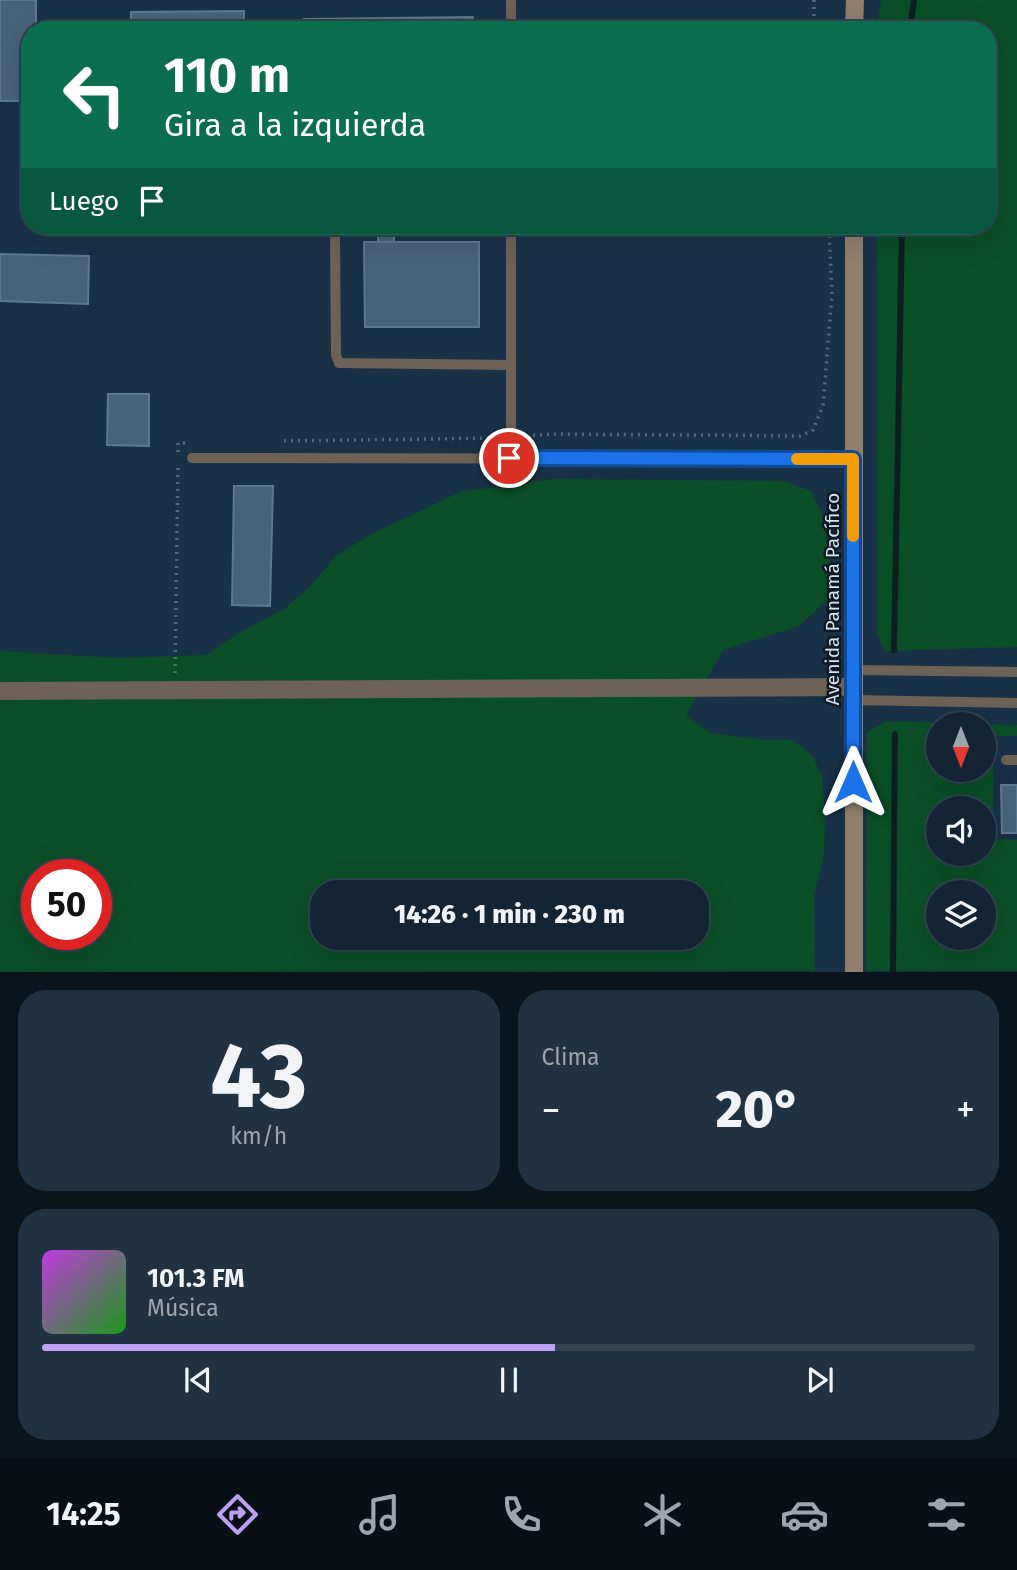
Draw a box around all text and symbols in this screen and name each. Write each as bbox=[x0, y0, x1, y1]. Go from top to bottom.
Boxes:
text: 110 m bbox=[164, 46, 290, 105]
icon: left bbox=[49, 49, 140, 140]
text: Gira a la izquierda bbox=[164, 106, 426, 144]
icon: arrive bbox=[133, 182, 171, 220]
text: Luego bbox=[49, 186, 119, 217]
pin bbox=[479, 428, 539, 488]
icon: arrive bbox=[490, 439, 528, 477]
street label: Avenida Panamá Pacífico bbox=[821, 493, 844, 705]
north arrow bbox=[926, 712, 996, 782]
map controls bbox=[926, 712, 996, 950]
position arrow bbox=[816, 745, 890, 819]
button: sound bbox=[926, 796, 996, 866]
speed limit sign: 50 bbox=[21, 859, 112, 950]
button: layers bbox=[926, 880, 996, 950]
text: 14:26 · 1 min · 230 m bbox=[394, 899, 625, 930]
text: 43 bbox=[210, 1022, 307, 1131]
text: Clima bbox=[542, 1043, 600, 1071]
text: 20° bbox=[716, 1078, 801, 1141]
text: − bbox=[542, 1087, 561, 1133]
text: + bbox=[956, 1087, 975, 1133]
text: km/h bbox=[230, 1122, 287, 1150]
text: 101.3 FM bbox=[147, 1263, 245, 1294]
text: Música bbox=[147, 1294, 219, 1322]
icon: previous bbox=[179, 1361, 217, 1399]
icon: pause bbox=[490, 1361, 528, 1399]
icon: next bbox=[801, 1361, 839, 1399]
icon: directions bbox=[213, 1490, 262, 1539]
icon: music bbox=[355, 1490, 404, 1539]
icon: phone bbox=[497, 1490, 546, 1539]
icon: climate bbox=[638, 1490, 687, 1539]
icon: car bbox=[780, 1490, 829, 1539]
icon: filters bbox=[922, 1490, 971, 1539]
text: 14:25 bbox=[46, 1495, 121, 1533]

